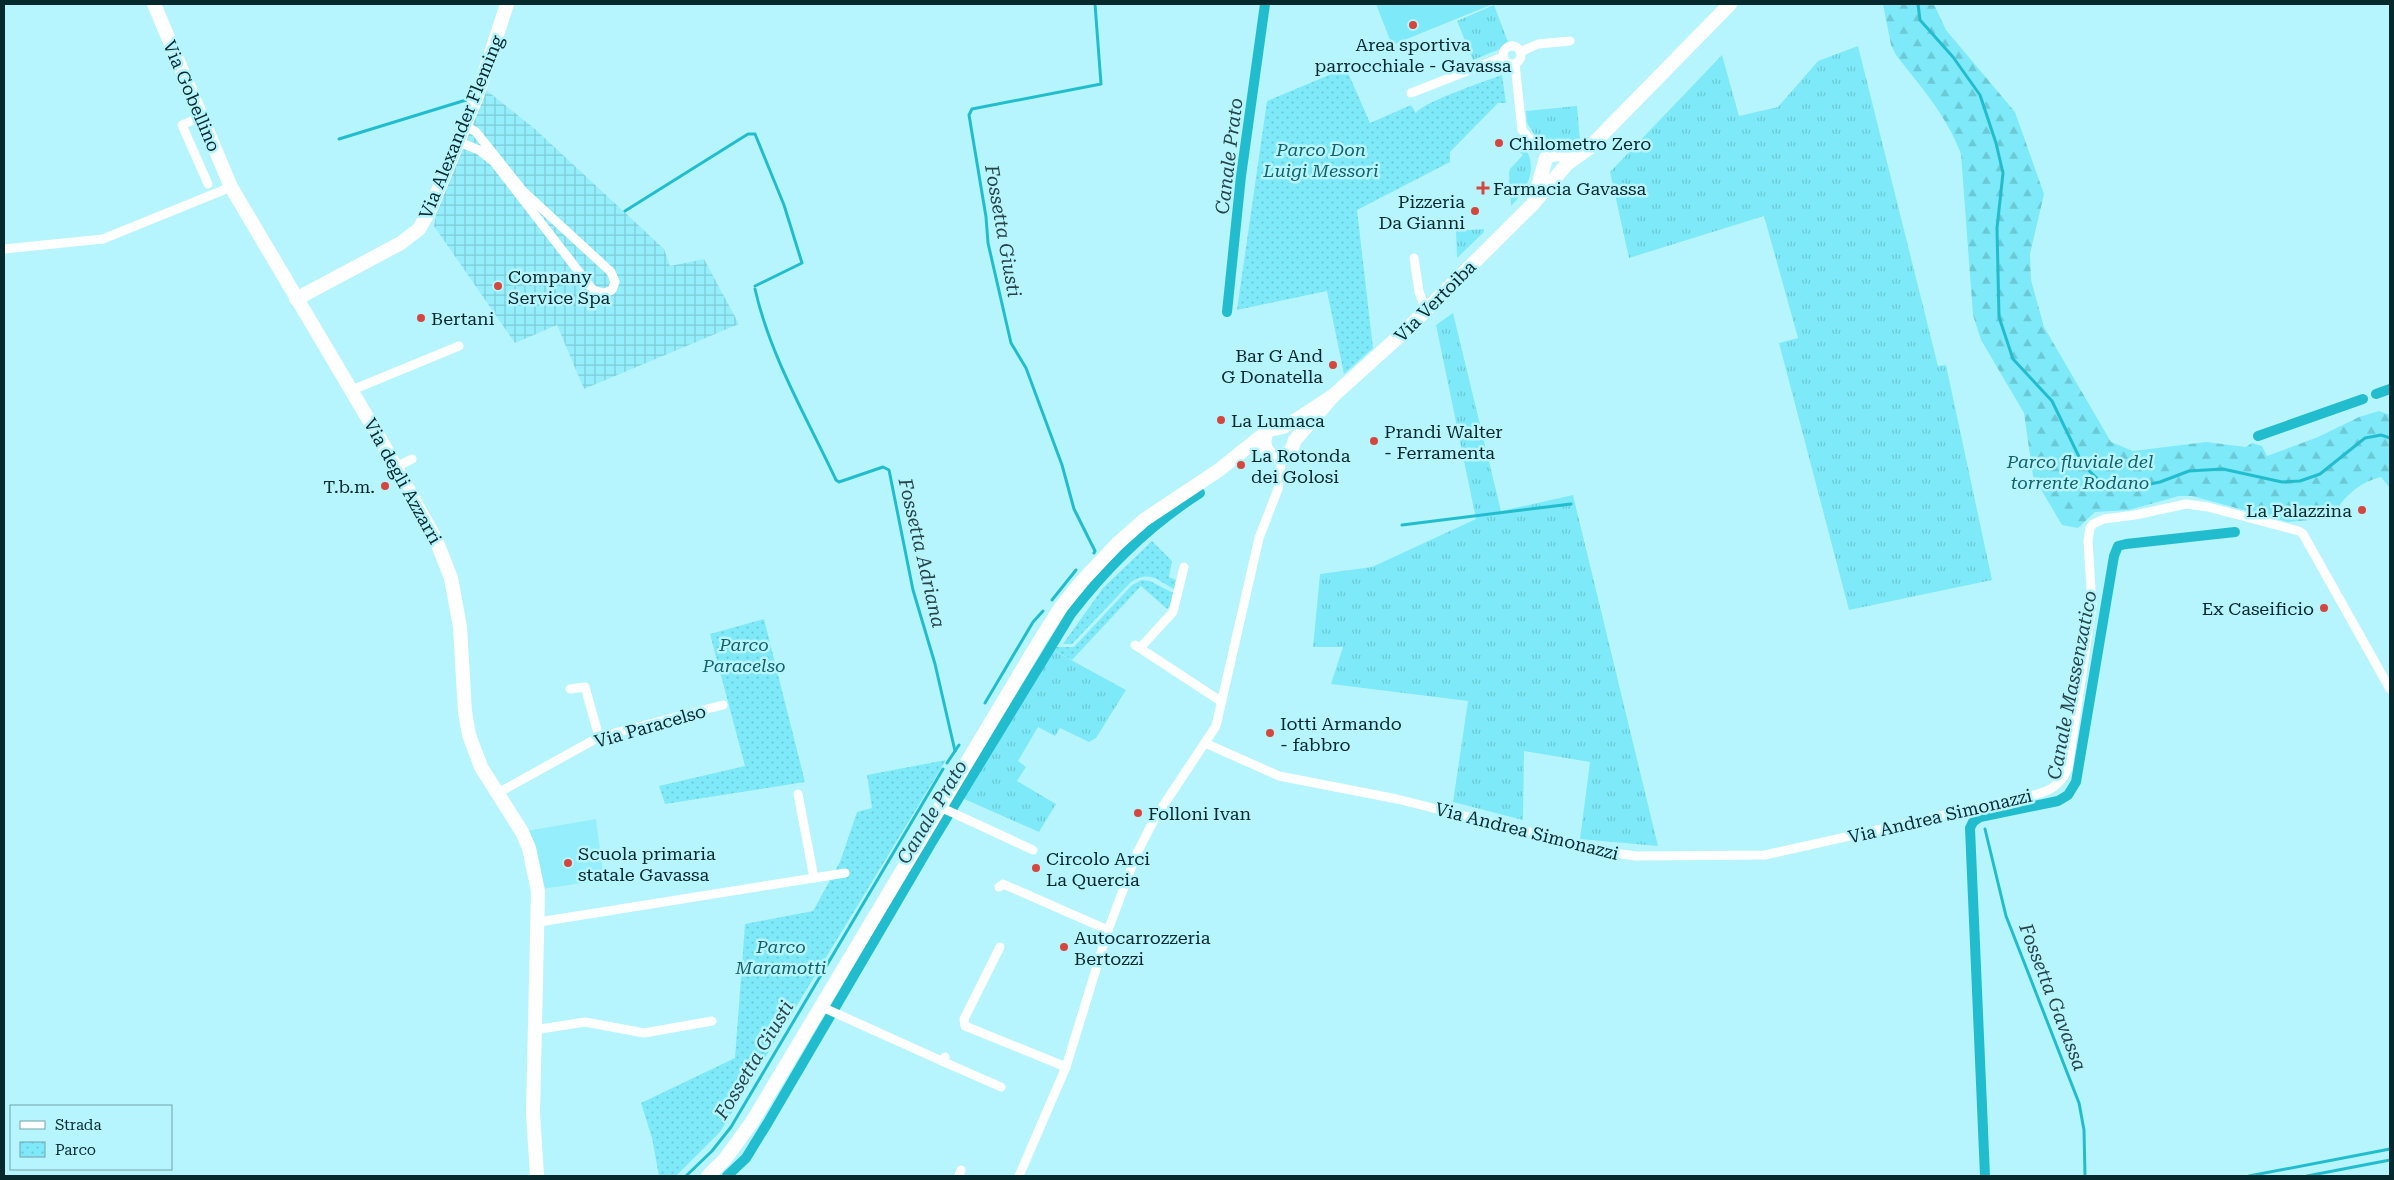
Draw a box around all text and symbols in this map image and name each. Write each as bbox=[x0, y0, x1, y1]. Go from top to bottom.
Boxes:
marker: Area sportiva parrocchiale - Gavassa bbox=[1407, 19, 1419, 31]
street label: Via Alexander Fleming bbox=[415, 31, 508, 222]
place label: Area sportiva parrocchiale - Gavassa bbox=[1315, 34, 1512, 76]
street label: Via Gobellino bbox=[159, 37, 225, 155]
water label: Canale Prato bbox=[1210, 96, 1248, 216]
place label: Chilometro Zero bbox=[1509, 133, 1651, 154]
marker: Chilometro Zero bbox=[1493, 137, 1505, 149]
park label: Parco Don Luigi Messori bbox=[1262, 139, 1379, 181]
water label: Fossetta Giusti bbox=[980, 162, 1026, 299]
place label: Farmacia Gavassa bbox=[1493, 178, 1646, 199]
marker: Farmacia Gavassa bbox=[1477, 182, 1489, 194]
place label: Pizzeria Da Gianni bbox=[1378, 191, 1465, 233]
marker: Pizzeria Da Gianni bbox=[1469, 205, 1481, 217]
street label: Via Vertoiba bbox=[1390, 256, 1480, 346]
place label: Company Service Spa bbox=[508, 266, 611, 308]
marker: Company Service Spa bbox=[492, 280, 504, 292]
place label: Bertani bbox=[431, 308, 495, 329]
marker: Bertani bbox=[415, 312, 427, 324]
place label: Bar G And G Donatella bbox=[1221, 345, 1323, 387]
marker: Bar G And G Donatella bbox=[1327, 359, 1339, 371]
place label: La Lumaca bbox=[1231, 410, 1325, 431]
marker: La Lumaca bbox=[1215, 414, 1227, 426]
street label: Via degli Azzarri bbox=[360, 415, 446, 548]
place label: Prandi Walter - Ferramenta bbox=[1384, 421, 1503, 463]
marker: Prandi Walter - Ferramenta bbox=[1368, 435, 1380, 447]
place label: La Rotonda dei Golosi bbox=[1251, 445, 1351, 487]
park label: Parco fluviale del torrente Rodano bbox=[2006, 451, 2153, 493]
marker: La Rotonda dei Golosi bbox=[1235, 459, 1247, 471]
water label: Fossetta Adriana bbox=[893, 475, 950, 630]
place label: T.b.m. bbox=[323, 476, 375, 497]
marker: T.b.m. bbox=[379, 480, 391, 492]
place label: La Palazzina bbox=[2246, 500, 2352, 521]
marker: La Palazzina bbox=[2356, 504, 2368, 516]
water label: Canale Massenzatico bbox=[2042, 589, 2102, 781]
place label: Ex Caseificio bbox=[2202, 598, 2314, 619]
marker: Ex Caseificio bbox=[2318, 602, 2330, 614]
park label: Parco Paracelso bbox=[702, 634, 785, 676]
street label: Via Paracelso bbox=[592, 700, 708, 752]
place label: Iotti Armando - fabbro bbox=[1280, 713, 1402, 755]
marker: Iotti Armando - fabbro bbox=[1264, 727, 1276, 739]
water label: Canale Prato bbox=[892, 756, 972, 868]
street label: Via Andrea Simonazzi bbox=[1846, 785, 2034, 847]
street label: Via Andrea Simonazzi bbox=[1433, 798, 1621, 864]
place label: Folloni Ivan bbox=[1148, 803, 1252, 824]
marker: Folloni Ivan bbox=[1132, 807, 1144, 819]
place label: Scuola primaria statale Gavassa bbox=[578, 843, 716, 885]
place label: Circolo Arci La Quercia bbox=[1046, 848, 1150, 890]
marker: Scuola primaria statale Gavassa bbox=[562, 857, 574, 869]
marker: Circolo Arci La Quercia bbox=[1030, 862, 1042, 874]
water label: Fossetta Gavassa bbox=[2014, 919, 2092, 1074]
place label: Autocarrozzeria Bertozzi bbox=[1074, 927, 1211, 969]
park label: Parco Maramotti bbox=[735, 936, 827, 978]
marker: Autocarrozzeria Bertozzi bbox=[1058, 941, 1070, 953]
water label: Fossetta Giusti bbox=[709, 997, 798, 1124]
legend bbox=[10, 1105, 172, 1170]
text: Strada bbox=[55, 1116, 102, 1134]
text: Parco bbox=[55, 1141, 96, 1159]

